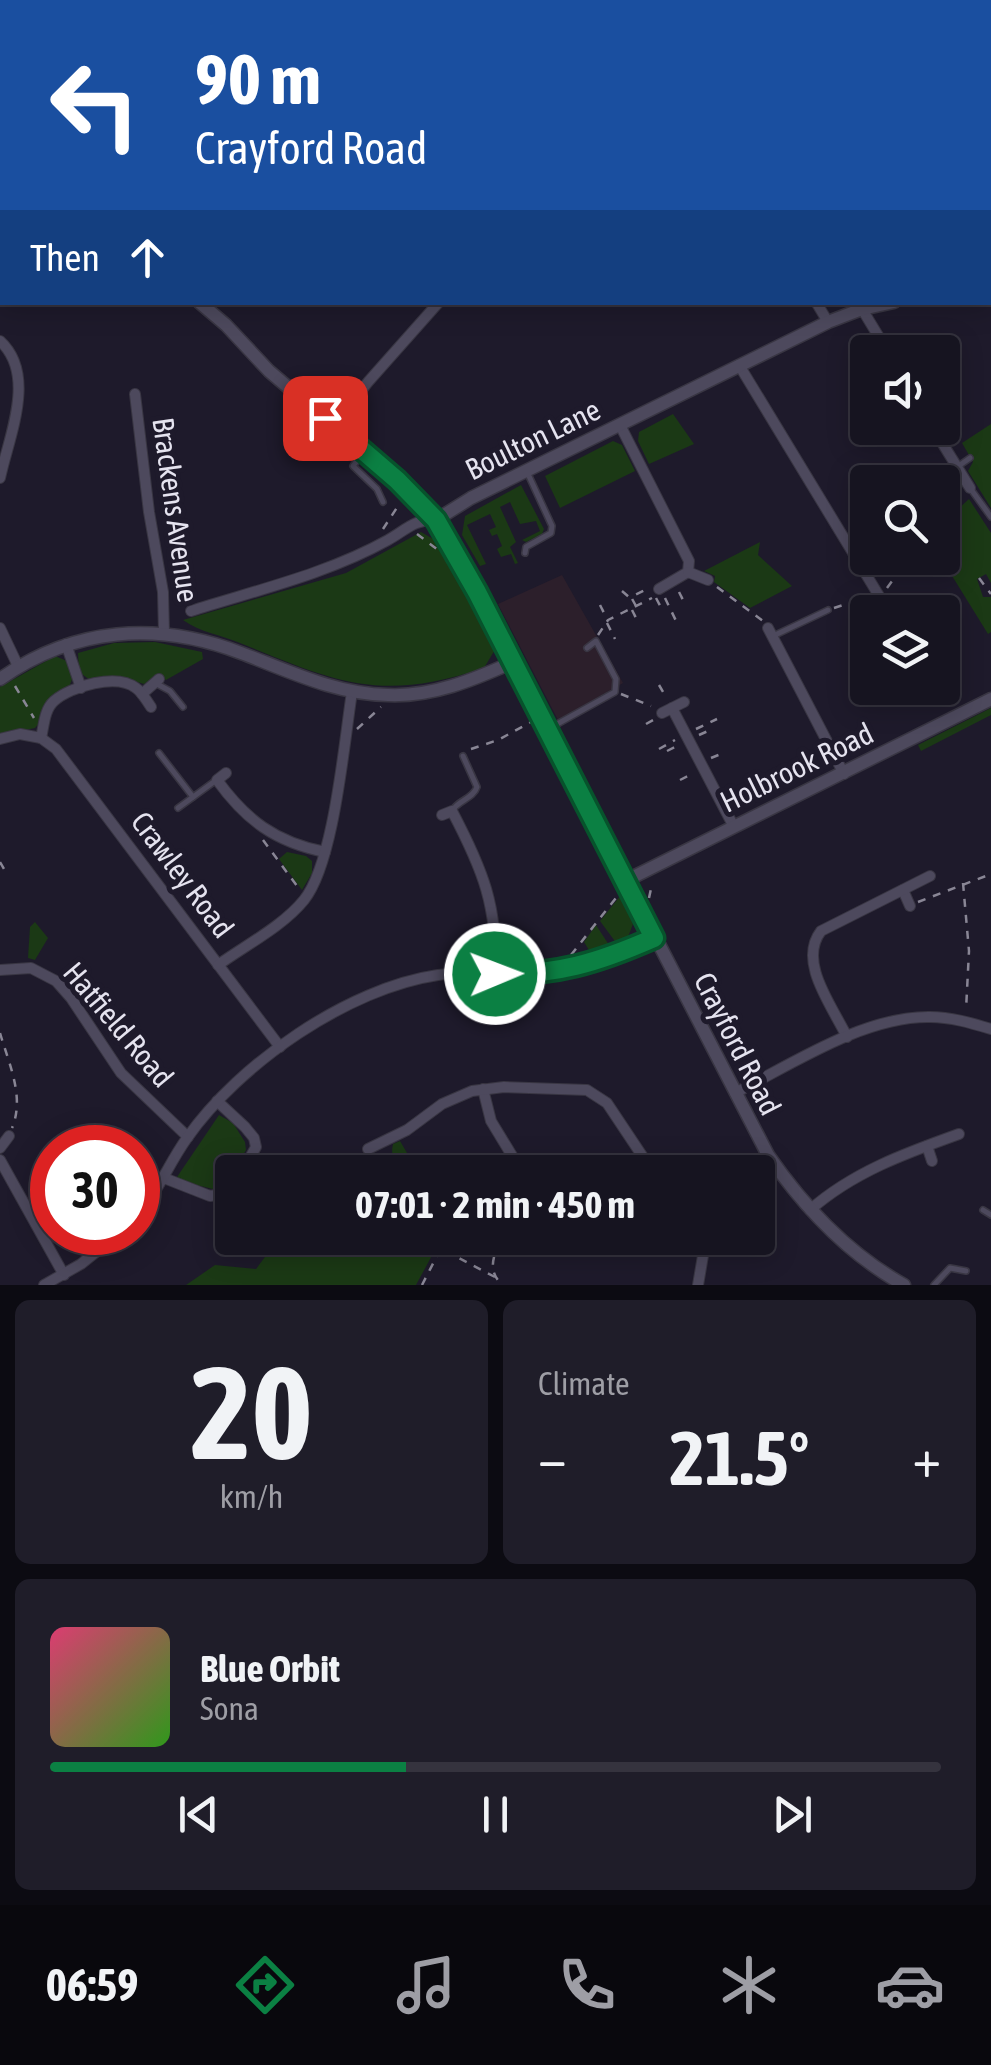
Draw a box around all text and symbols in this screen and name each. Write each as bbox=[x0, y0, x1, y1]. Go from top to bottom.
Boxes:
text: 90 m bbox=[195, 39, 321, 119]
icon: left bbox=[30, 40, 160, 170]
text: Crayford Road bbox=[195, 122, 427, 174]
icon: ahead bbox=[120, 230, 175, 285]
text: Then bbox=[30, 236, 100, 279]
map controls bbox=[850, 335, 960, 705]
button: sound bbox=[850, 335, 960, 445]
pin bbox=[283, 376, 368, 461]
icon: arrive bbox=[298, 391, 353, 446]
street label: Boulton Lane bbox=[460, 392, 605, 486]
street label: Brackens Avenue bbox=[146, 415, 206, 604]
button: search bbox=[850, 465, 960, 575]
button: layers bbox=[850, 595, 960, 705]
street label: Holbrook Road bbox=[715, 716, 878, 819]
street label: Crawley Road bbox=[125, 805, 241, 944]
position arrow bbox=[443, 922, 547, 1026]
street label: Hatfield Road bbox=[57, 955, 181, 1094]
street label: Crayford Road bbox=[688, 967, 788, 1120]
speed limit sign: 30 bbox=[30, 1125, 160, 1255]
text: 07:01 · 2 min · 450 m bbox=[355, 1183, 635, 1226]
text: 20 bbox=[190, 1338, 313, 1487]
text: Climate bbox=[538, 1365, 630, 1402]
text: 21.5° bbox=[670, 1415, 809, 1501]
text: − bbox=[538, 1426, 567, 1489]
text: + bbox=[912, 1426, 941, 1489]
text: km/h bbox=[220, 1478, 283, 1515]
text: Blue Orbit bbox=[200, 1647, 340, 1690]
text: Sona bbox=[200, 1690, 259, 1727]
icon: previous bbox=[171, 1787, 226, 1842]
icon: pause bbox=[468, 1787, 523, 1842]
icon: next bbox=[765, 1787, 820, 1842]
icon: directions bbox=[230, 1950, 300, 2020]
icon: music bbox=[391, 1950, 461, 2020]
icon: phone bbox=[552, 1950, 622, 2020]
icon: climate bbox=[714, 1950, 784, 2020]
icon: car bbox=[875, 1950, 945, 2020]
text: 06:59 bbox=[46, 1959, 138, 2011]

